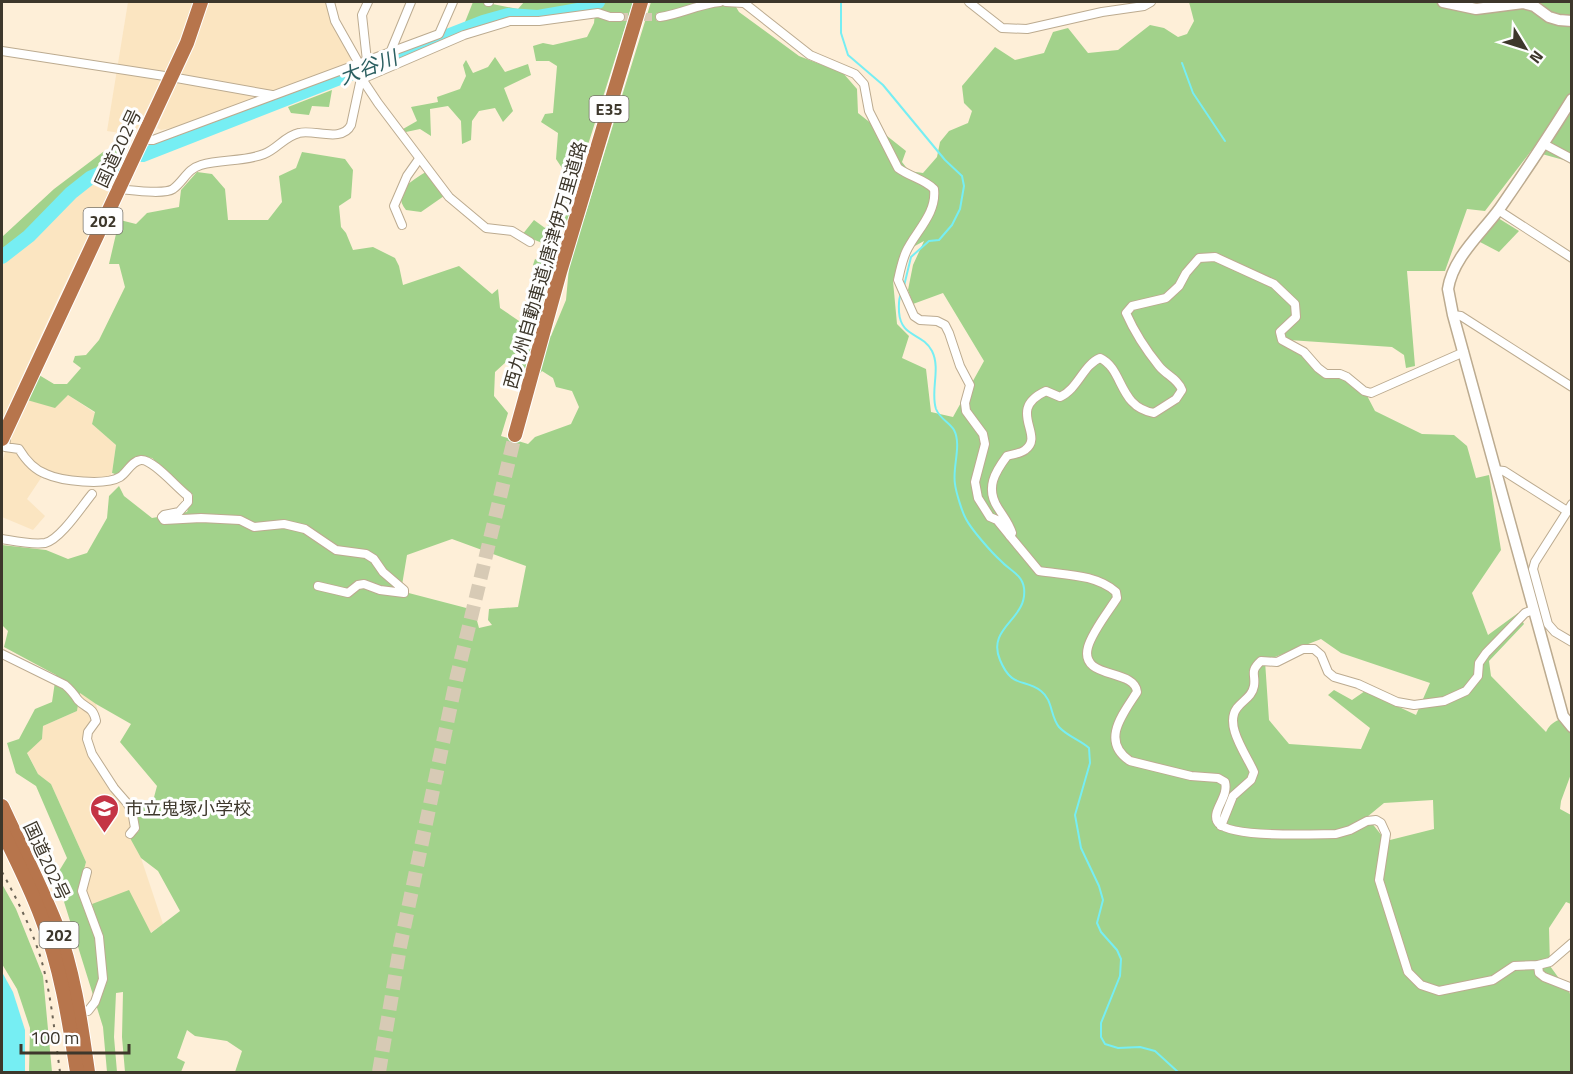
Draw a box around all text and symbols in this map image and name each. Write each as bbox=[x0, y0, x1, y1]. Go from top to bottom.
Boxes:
north arrow bbox=[1495, 18, 1555, 78]
water label: 大谷川 bbox=[334, 41, 403, 92]
text: N bbox=[1524, 45, 1550, 69]
road number: E35 bbox=[590, 96, 628, 122]
street label: 国道202号 bbox=[88, 104, 148, 192]
street label: 西九州自動車道;唐津伊万里道路 bbox=[497, 138, 593, 392]
road number: 202 bbox=[84, 208, 122, 234]
school or university icon: 市立鬼塚小学校 bbox=[88, 792, 120, 834]
place label: 市立鬼塚小学校 bbox=[125, 795, 251, 822]
street label: 国道202号 bbox=[17, 817, 77, 905]
road number: 202 bbox=[40, 922, 78, 948]
scale bar bbox=[21, 1017, 129, 1055]
text: 100 m bbox=[30, 1024, 79, 1051]

